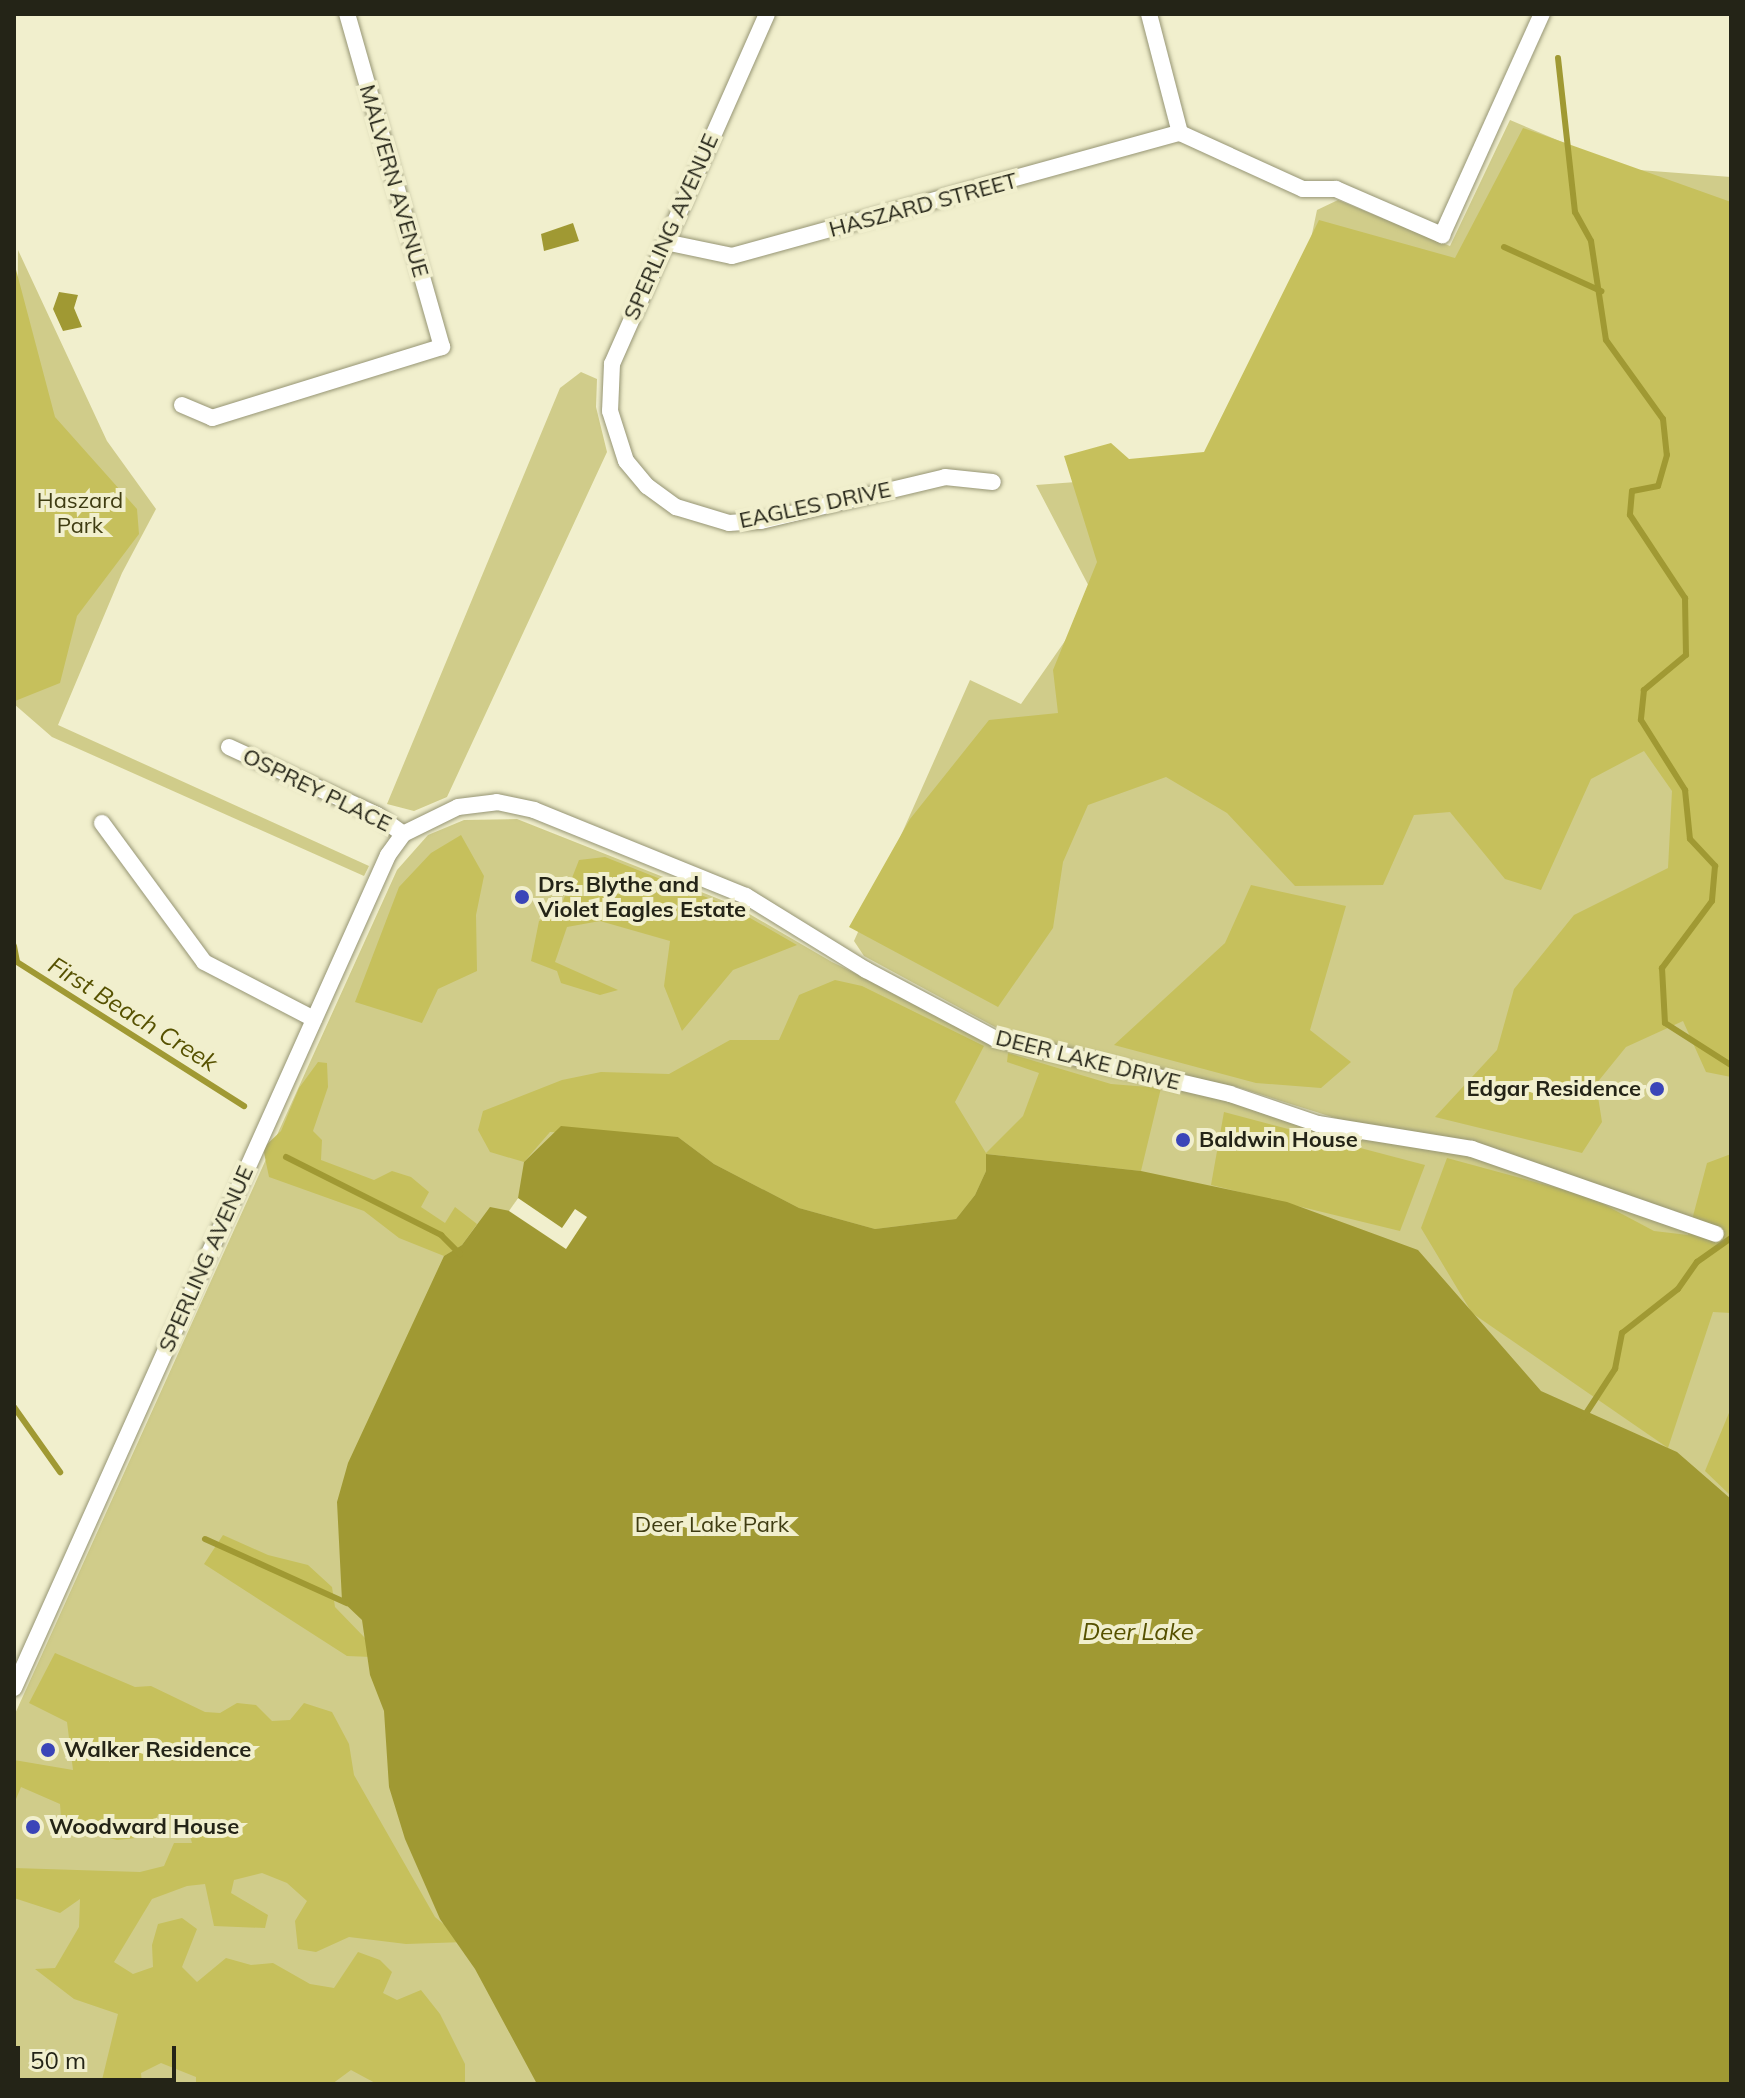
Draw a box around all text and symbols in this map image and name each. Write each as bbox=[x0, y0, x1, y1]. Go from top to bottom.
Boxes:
street label: MALVERN AVENUE bbox=[354, 82, 434, 280]
street label: SPERLING AVENUE bbox=[618, 130, 724, 324]
street label: HASZARD STREET bbox=[826, 167, 1020, 243]
street label: EAGLES DRIVE bbox=[737, 476, 893, 534]
park label: Haszard Park bbox=[37, 487, 123, 538]
street label: OSPREY PLACE bbox=[238, 743, 396, 837]
place label: Drs. Blythe and Violet Eagles Estate bbox=[538, 871, 746, 922]
marker: Drs. Blythe and Violet Eagles Estate bbox=[513, 888, 531, 906]
water label: First Beach Creek bbox=[43, 950, 223, 1078]
street label: DEER LAKE DRIVE bbox=[993, 1024, 1183, 1096]
place label: Edgar Residence bbox=[1466, 1076, 1641, 1102]
marker: Edgar Residence bbox=[1648, 1080, 1666, 1098]
place label: Baldwin House bbox=[1199, 1127, 1358, 1153]
marker: Baldwin House bbox=[1174, 1131, 1192, 1149]
street label: SPERLING AVENUE bbox=[153, 1162, 259, 1356]
park label: Deer Lake Park bbox=[635, 1512, 789, 1538]
water label: Deer Lake bbox=[1082, 1618, 1194, 1646]
place label: Walker Residence bbox=[64, 1737, 251, 1763]
marker: Walker Residence bbox=[39, 1741, 57, 1759]
place label: Woodward House bbox=[49, 1814, 239, 1840]
marker: Woodward House bbox=[24, 1818, 42, 1836]
scale bar bbox=[20, 2030, 180, 2080]
text: 50 m bbox=[30, 2045, 86, 2075]

